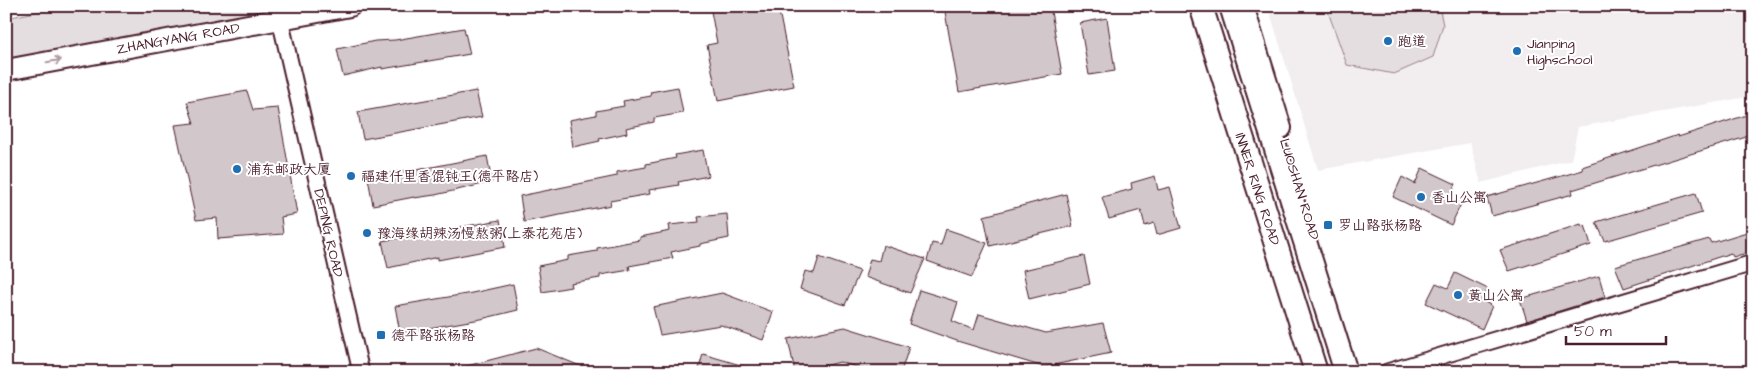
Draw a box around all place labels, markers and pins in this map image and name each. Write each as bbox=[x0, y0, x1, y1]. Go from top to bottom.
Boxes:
place label: 跑道 bbox=[1398, 32, 1426, 52]
place label: Jianping Highschool bbox=[1527, 34, 1593, 70]
marker: 跑道 bbox=[1382, 35, 1394, 47]
marker: Jianping Highschool bbox=[1511, 45, 1523, 57]
place label: 浦东邮政大厦 bbox=[247, 160, 331, 180]
marker: 浦东邮政大厦 bbox=[231, 163, 243, 175]
place label: 福建仟里香馄钝王(德平路店) bbox=[361, 167, 538, 187]
marker: 福建仟里香馄钝王(德平路店) bbox=[345, 170, 357, 182]
place label: 香山公寓 bbox=[1431, 188, 1487, 208]
marker: 香山公寓 bbox=[1415, 191, 1427, 203]
place label: 罗山路张杨路 bbox=[1338, 216, 1422, 236]
marker: 罗山路张杨路 bbox=[1322, 219, 1334, 231]
place label: 豫海缘胡辣汤慢熬粥(上泰花苑店) bbox=[377, 224, 582, 244]
marker: 豫海缘胡辣汤慢熬粥(上泰花苑店) bbox=[361, 227, 373, 239]
place label: 黄山公寓 bbox=[1468, 286, 1524, 306]
marker: 黄山公寓 bbox=[1452, 289, 1464, 301]
place label: 德平路张杨路 bbox=[391, 326, 475, 346]
marker: 德平路张杨路 bbox=[375, 329, 387, 341]

